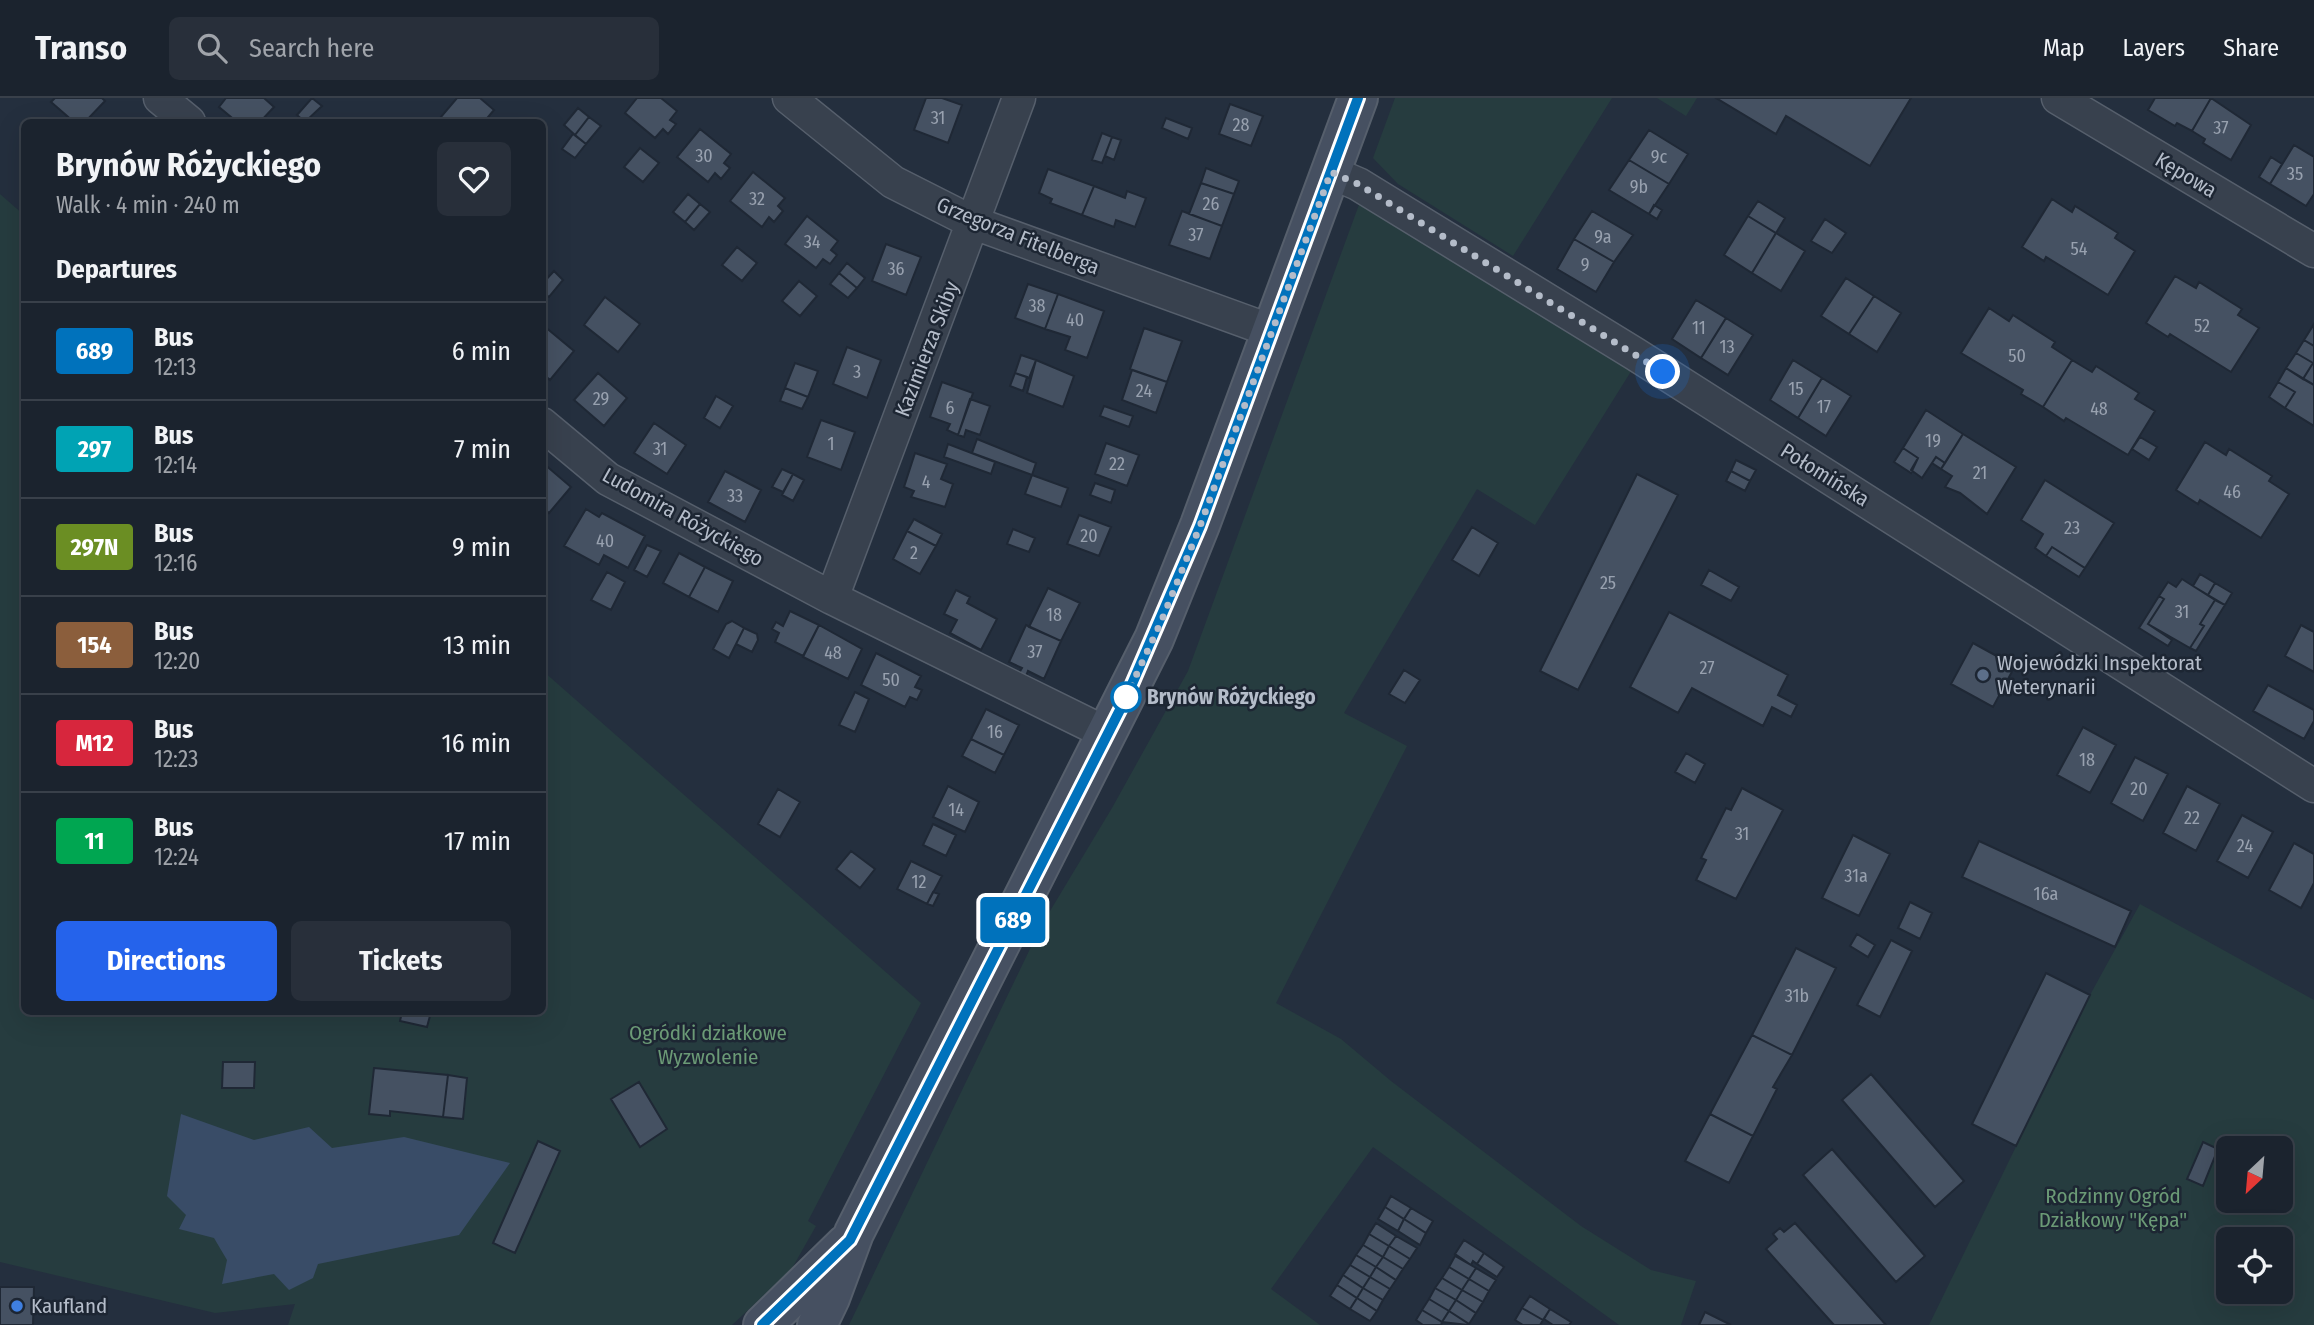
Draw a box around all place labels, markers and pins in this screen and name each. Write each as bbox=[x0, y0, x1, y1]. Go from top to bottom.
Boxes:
place label: Wojewódzki Inspektorat Weterynarii bbox=[1997, 650, 2202, 700]
marker: Wojewódzki Inspektorat Weterynarii bbox=[1975, 667, 1991, 683]
marker: Brynów Różyckiego bbox=[1111, 682, 1141, 712]
place label: Brynów Różyckiego bbox=[1147, 684, 1316, 710]
place label: Kaufland bbox=[31, 1293, 107, 1319]
marker: Kaufland bbox=[9, 1298, 25, 1314]

